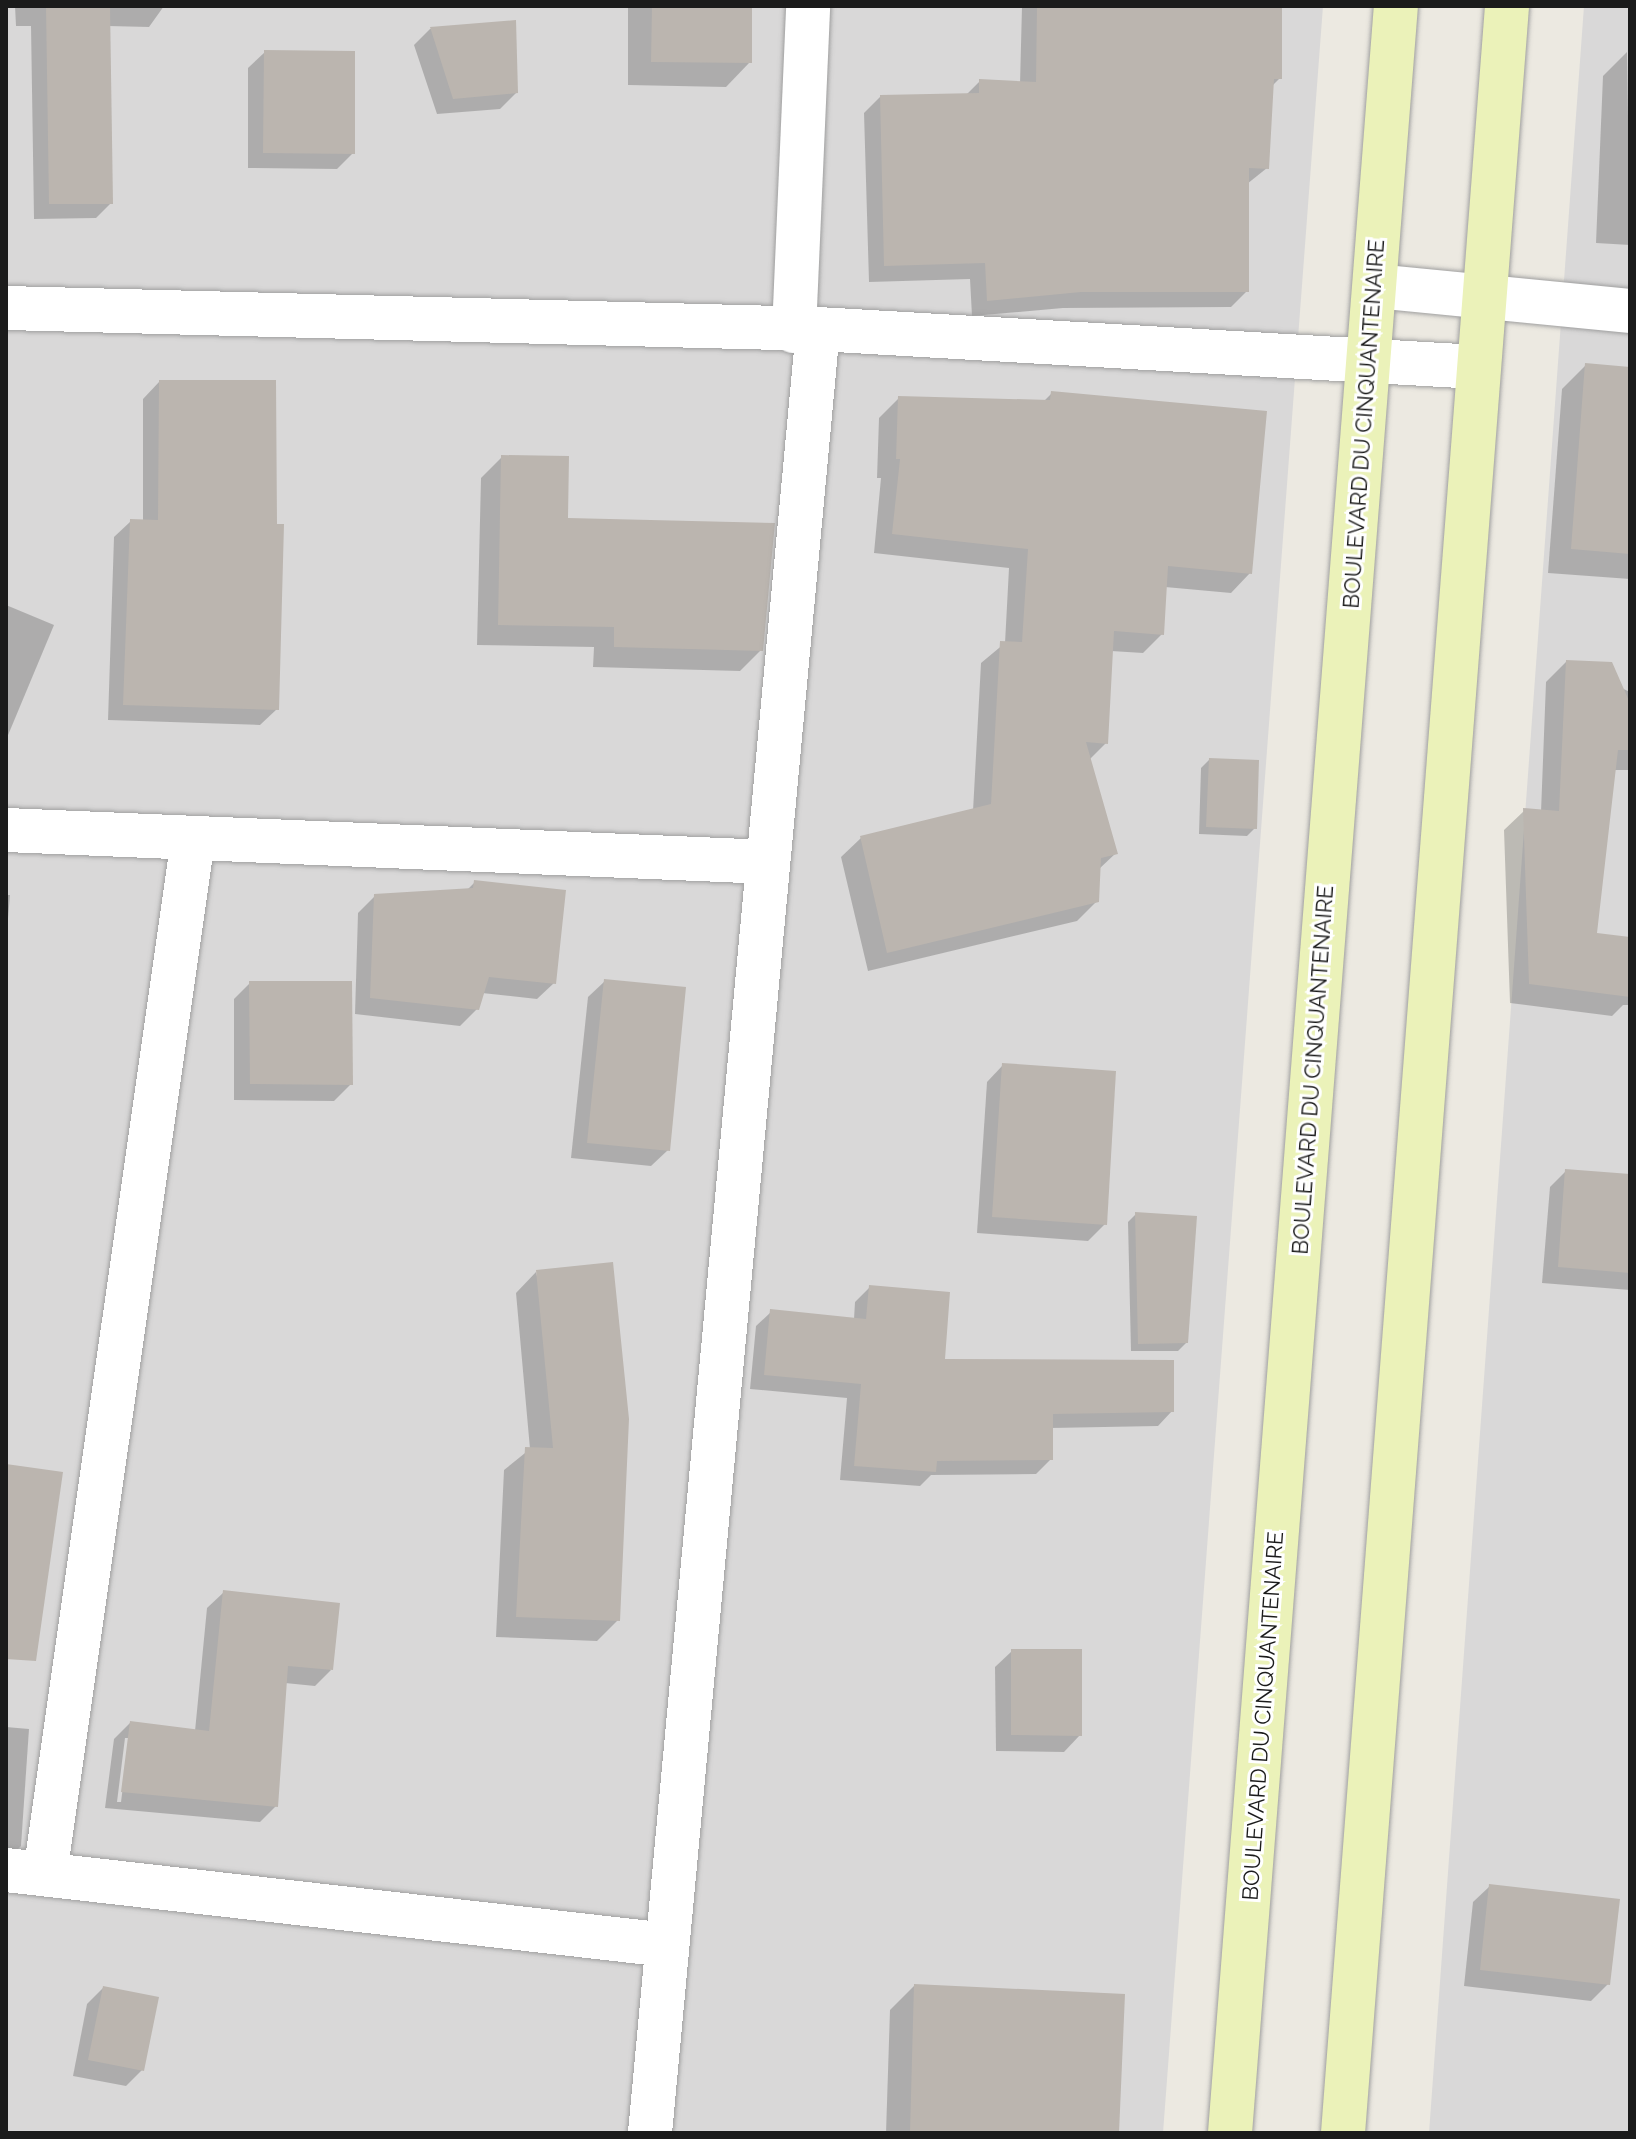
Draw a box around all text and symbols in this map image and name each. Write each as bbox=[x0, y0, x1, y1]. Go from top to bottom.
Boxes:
street label: BOULEVARD DU CINQUANTENAIRE bbox=[1338, 239, 1390, 609]
street label: BOULEVARD DU CINQUANTENAIRE bbox=[1287, 885, 1339, 1255]
street label: BOULEVARD DU CINQUANTENAIRE bbox=[1237, 1531, 1289, 1901]

